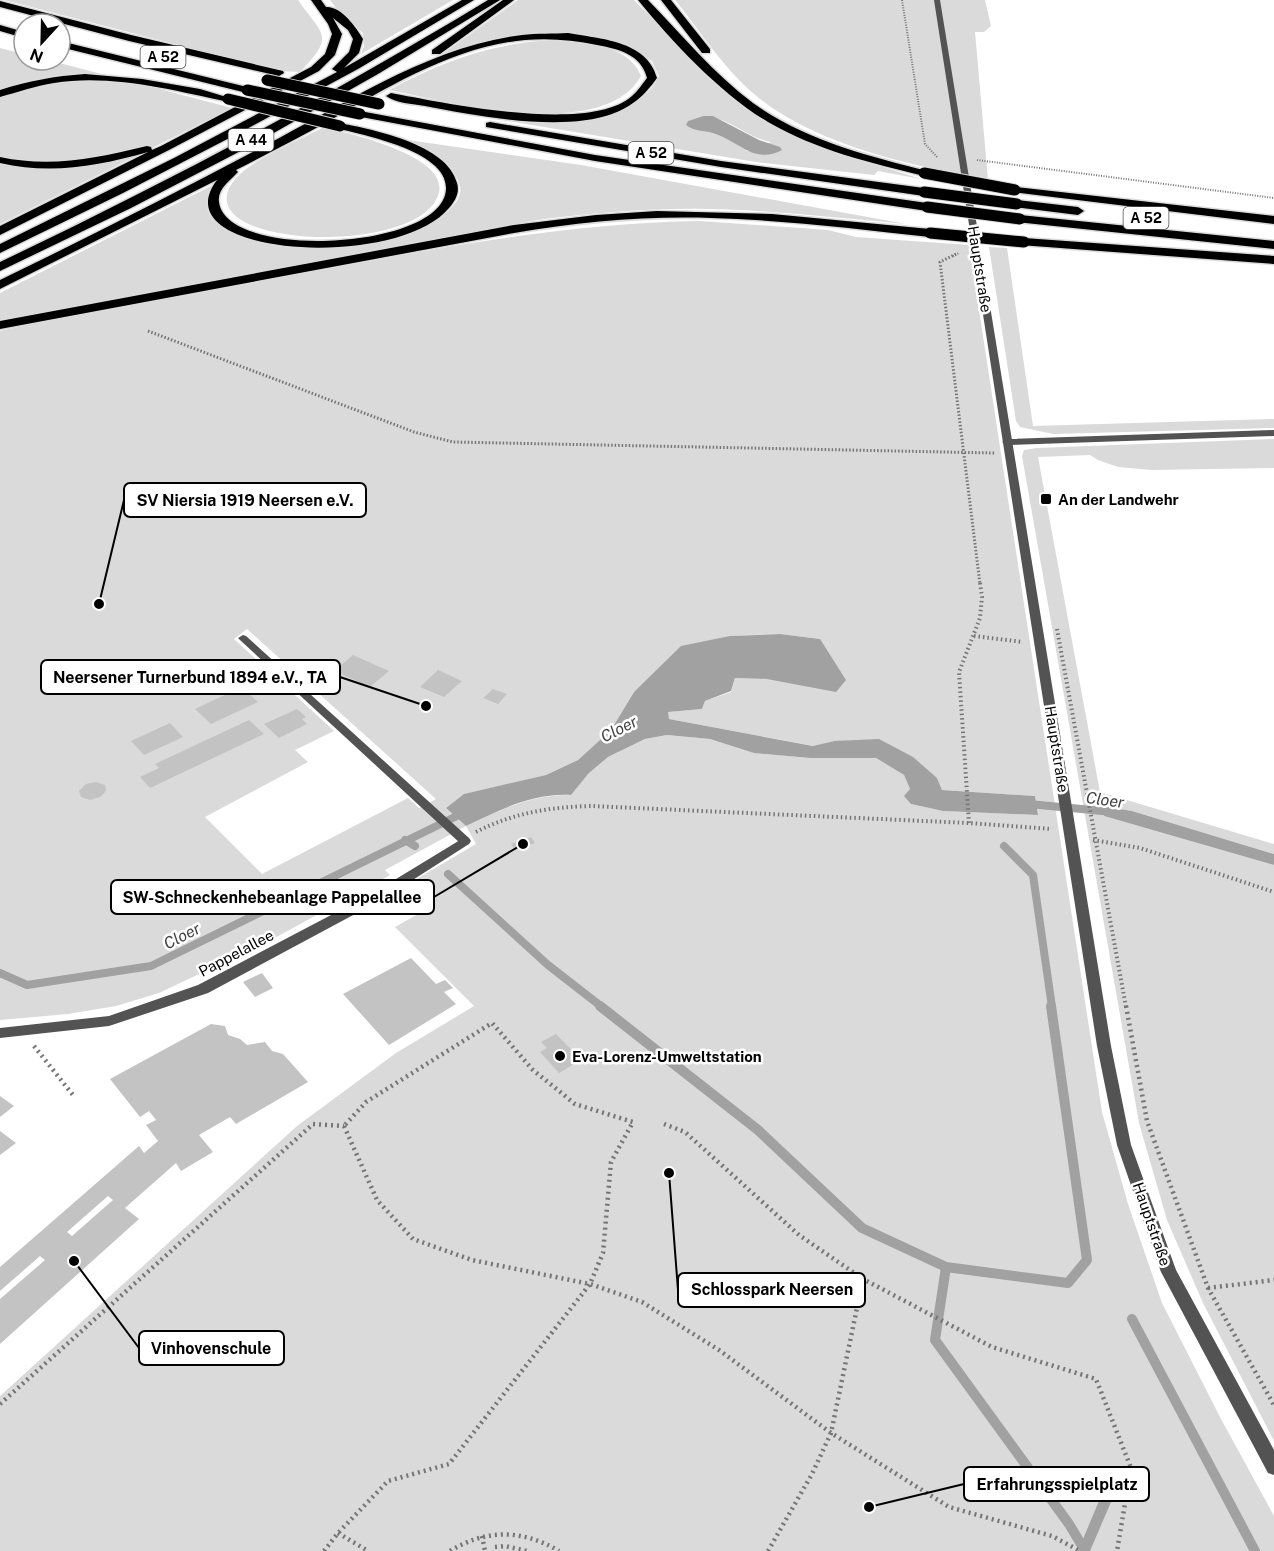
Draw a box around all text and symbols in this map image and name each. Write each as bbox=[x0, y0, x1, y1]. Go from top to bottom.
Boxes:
north arrow bbox=[12, 12, 72, 72]
text: N bbox=[27, 44, 46, 67]
road number: A 52 bbox=[140, 46, 186, 68]
road number: A 44 bbox=[228, 129, 274, 151]
road number: A 52 bbox=[628, 142, 674, 164]
road number: A 52 bbox=[1124, 207, 1168, 229]
street label: Hauptstraße bbox=[965, 224, 995, 314]
callout: SV Niersia 1919 Neersen e.V. bbox=[124, 483, 366, 517]
text: SV Niersia 1919 Neersen e.V. bbox=[136, 491, 354, 510]
place label: An der Landwehr bbox=[1058, 491, 1179, 508]
marker: An der Landwehr bbox=[1039, 492, 1053, 506]
callout: Neersener Turnerbund 1894 e.V., TA bbox=[41, 660, 340, 694]
text: Neersener Turnerbund 1894 e.V., TA bbox=[53, 668, 327, 687]
street label: Hauptstraße bbox=[1042, 704, 1072, 794]
water label: Cloer bbox=[598, 711, 641, 746]
water label: Cloer bbox=[1085, 788, 1126, 812]
callout: SW-Schneckenhebeanlage Pappelallee bbox=[111, 880, 434, 914]
text: SW-Schneckenhebeanlage Pappelallee bbox=[122, 888, 422, 907]
water label: Cloer bbox=[161, 918, 204, 953]
street label: Pappelallee bbox=[196, 926, 276, 980]
place label: Eva-Lorenz-Umweltstation bbox=[572, 1048, 762, 1065]
marker: Eva-Lorenz-Umweltstation bbox=[553, 1049, 567, 1063]
street label: Hauptstraße bbox=[1130, 1180, 1174, 1268]
callout: Schlosspark Neersen bbox=[678, 1273, 865, 1307]
text: Schlosspark Neersen bbox=[691, 1280, 853, 1299]
callout: Vinhovenschule bbox=[139, 1331, 284, 1365]
text: Vinhovenschule bbox=[151, 1339, 271, 1358]
callout: Erfahrungsspielplatz bbox=[964, 1467, 1149, 1501]
text: Erfahrungsspielplatz bbox=[977, 1475, 1138, 1494]

